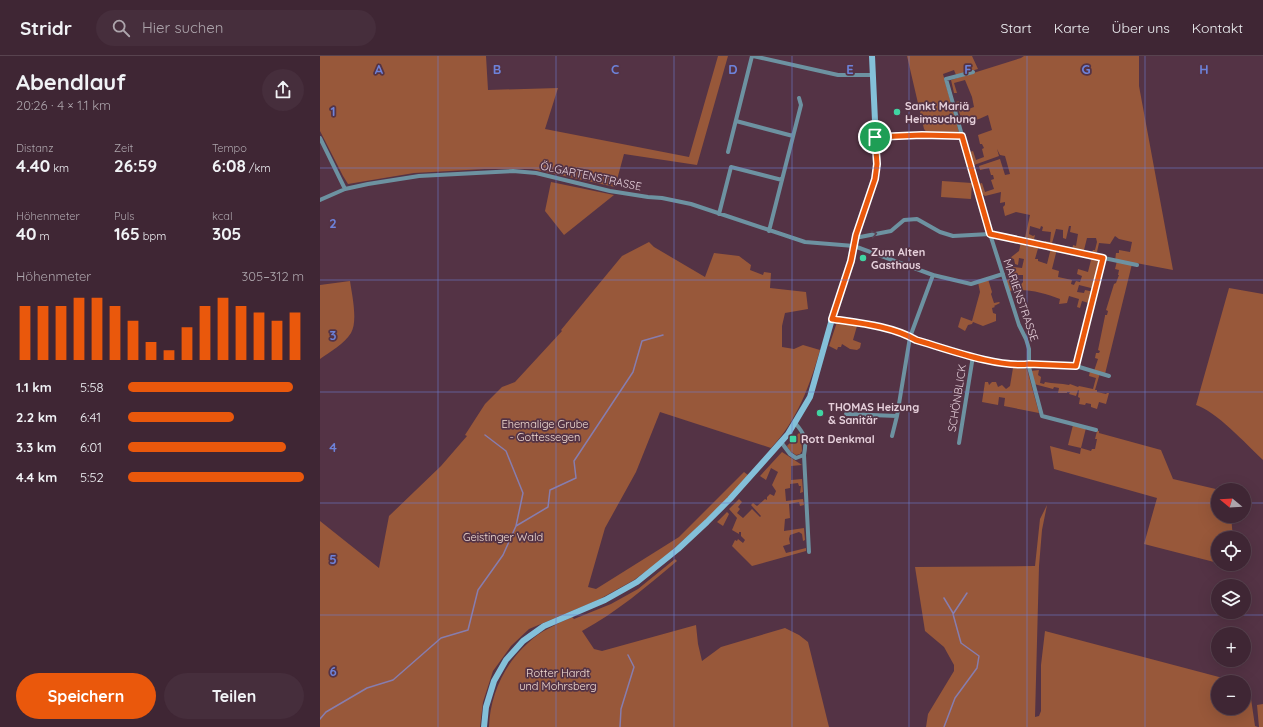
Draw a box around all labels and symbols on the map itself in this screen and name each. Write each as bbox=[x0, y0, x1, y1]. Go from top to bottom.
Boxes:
text: A bbox=[375, 61, 384, 77]
text: B bbox=[493, 61, 501, 77]
text: C bbox=[611, 61, 619, 77]
text: D bbox=[728, 61, 738, 77]
text: E bbox=[846, 61, 854, 77]
text: F bbox=[964, 61, 972, 77]
text: G bbox=[1081, 61, 1091, 77]
text: H bbox=[1199, 61, 1209, 77]
place label: Sankt Mariä Heimsuchung bbox=[905, 99, 976, 126]
text: 1 bbox=[330, 103, 336, 119]
marker: Sankt Mariä Heimsuchung bbox=[892, 107, 902, 117]
pin bbox=[858, 120, 892, 154]
street label: ÖLGARTENSTRASSE bbox=[539, 158, 643, 194]
text: 2 bbox=[329, 215, 337, 231]
one-way arrow bbox=[871, 231, 878, 239]
place label: Zum Alten Gasthaus bbox=[871, 245, 925, 272]
marker: Zum Alten Gasthaus bbox=[858, 253, 868, 263]
street label: MARIENSTRASSE bbox=[1000, 257, 1042, 343]
text: 3 bbox=[330, 327, 337, 343]
street label: SCHÖNBLICK bbox=[945, 363, 969, 433]
place label: THOMAS Heizung & Sanitär bbox=[828, 400, 919, 427]
marker: THOMAS Heizung & Sanitär bbox=[815, 408, 825, 418]
park label: Ehemalige Grube - Gottessegen bbox=[501, 417, 589, 444]
place label: Rott Denkmal bbox=[801, 432, 875, 446]
marker: Rott Denkmal bbox=[788, 434, 798, 444]
text: 4 bbox=[329, 439, 337, 455]
north arrow bbox=[1211, 483, 1251, 523]
park label: Geistinger Wald bbox=[463, 530, 543, 544]
text: 5 bbox=[329, 551, 337, 567]
text: 6 bbox=[329, 663, 337, 679]
park label: Rotter Hardt und Mohrsberg bbox=[519, 666, 597, 693]

